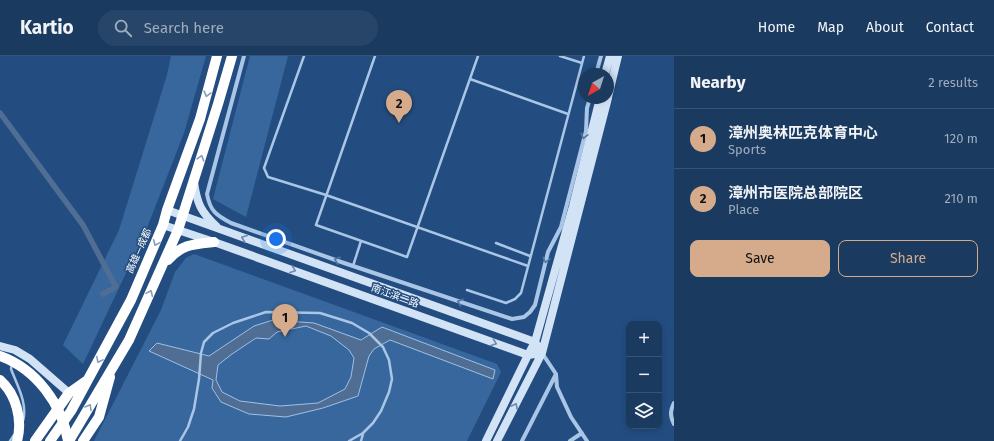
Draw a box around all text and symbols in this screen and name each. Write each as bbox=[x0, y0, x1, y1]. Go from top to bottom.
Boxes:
search box bbox=[98, 10, 378, 46]
text: Kartio bbox=[20, 16, 74, 39]
icon: search bbox=[112, 17, 134, 39]
text: Search here bbox=[144, 19, 224, 37]
text: Home bbox=[758, 19, 795, 36]
text: Map bbox=[817, 19, 844, 36]
text: About bbox=[866, 19, 904, 36]
text: Contact bbox=[926, 19, 974, 36]
north arrow bbox=[578, 68, 614, 104]
text: Nearby bbox=[690, 72, 745, 93]
text: 2 results bbox=[928, 75, 978, 90]
one-way arrow bbox=[203, 90, 212, 97]
pin: 2 bbox=[386, 90, 412, 123]
text: 漳州奥林匹克体育中心 bbox=[728, 124, 878, 142]
text: 1 bbox=[700, 131, 706, 146]
text: 120 m bbox=[944, 131, 978, 146]
one-way arrow bbox=[581, 133, 589, 140]
text: Sports bbox=[728, 142, 766, 157]
one-way arrow bbox=[196, 155, 205, 162]
text: 漳州市医院总部院区 bbox=[728, 184, 863, 202]
text: 2 bbox=[700, 191, 706, 206]
text: 210 m bbox=[944, 191, 978, 206]
text: Place bbox=[728, 202, 759, 217]
street label: 高雄—成都 bbox=[124, 227, 154, 275]
your location bbox=[266, 229, 286, 249]
one-way arrow bbox=[241, 235, 248, 243]
one-way arrow bbox=[152, 239, 160, 246]
button: Save bbox=[690, 240, 830, 277]
button: Share bbox=[838, 240, 978, 277]
one-way arrow bbox=[333, 257, 340, 265]
one-way arrow bbox=[543, 257, 551, 263]
one-way arrow bbox=[289, 266, 296, 274]
street label: 南江滨二路 bbox=[369, 282, 421, 310]
one-way arrow bbox=[145, 289, 153, 297]
one-way arrow bbox=[456, 298, 463, 307]
pin: 1 bbox=[272, 304, 298, 337]
map controls bbox=[626, 321, 662, 429]
button: + bbox=[626, 321, 662, 357]
one-way arrow bbox=[491, 338, 498, 346]
one-way arrow bbox=[96, 356, 103, 363]
button: − bbox=[626, 357, 662, 393]
button: layers bbox=[626, 393, 662, 429]
one-way arrow bbox=[510, 403, 518, 411]
one-way arrow bbox=[84, 404, 91, 411]

